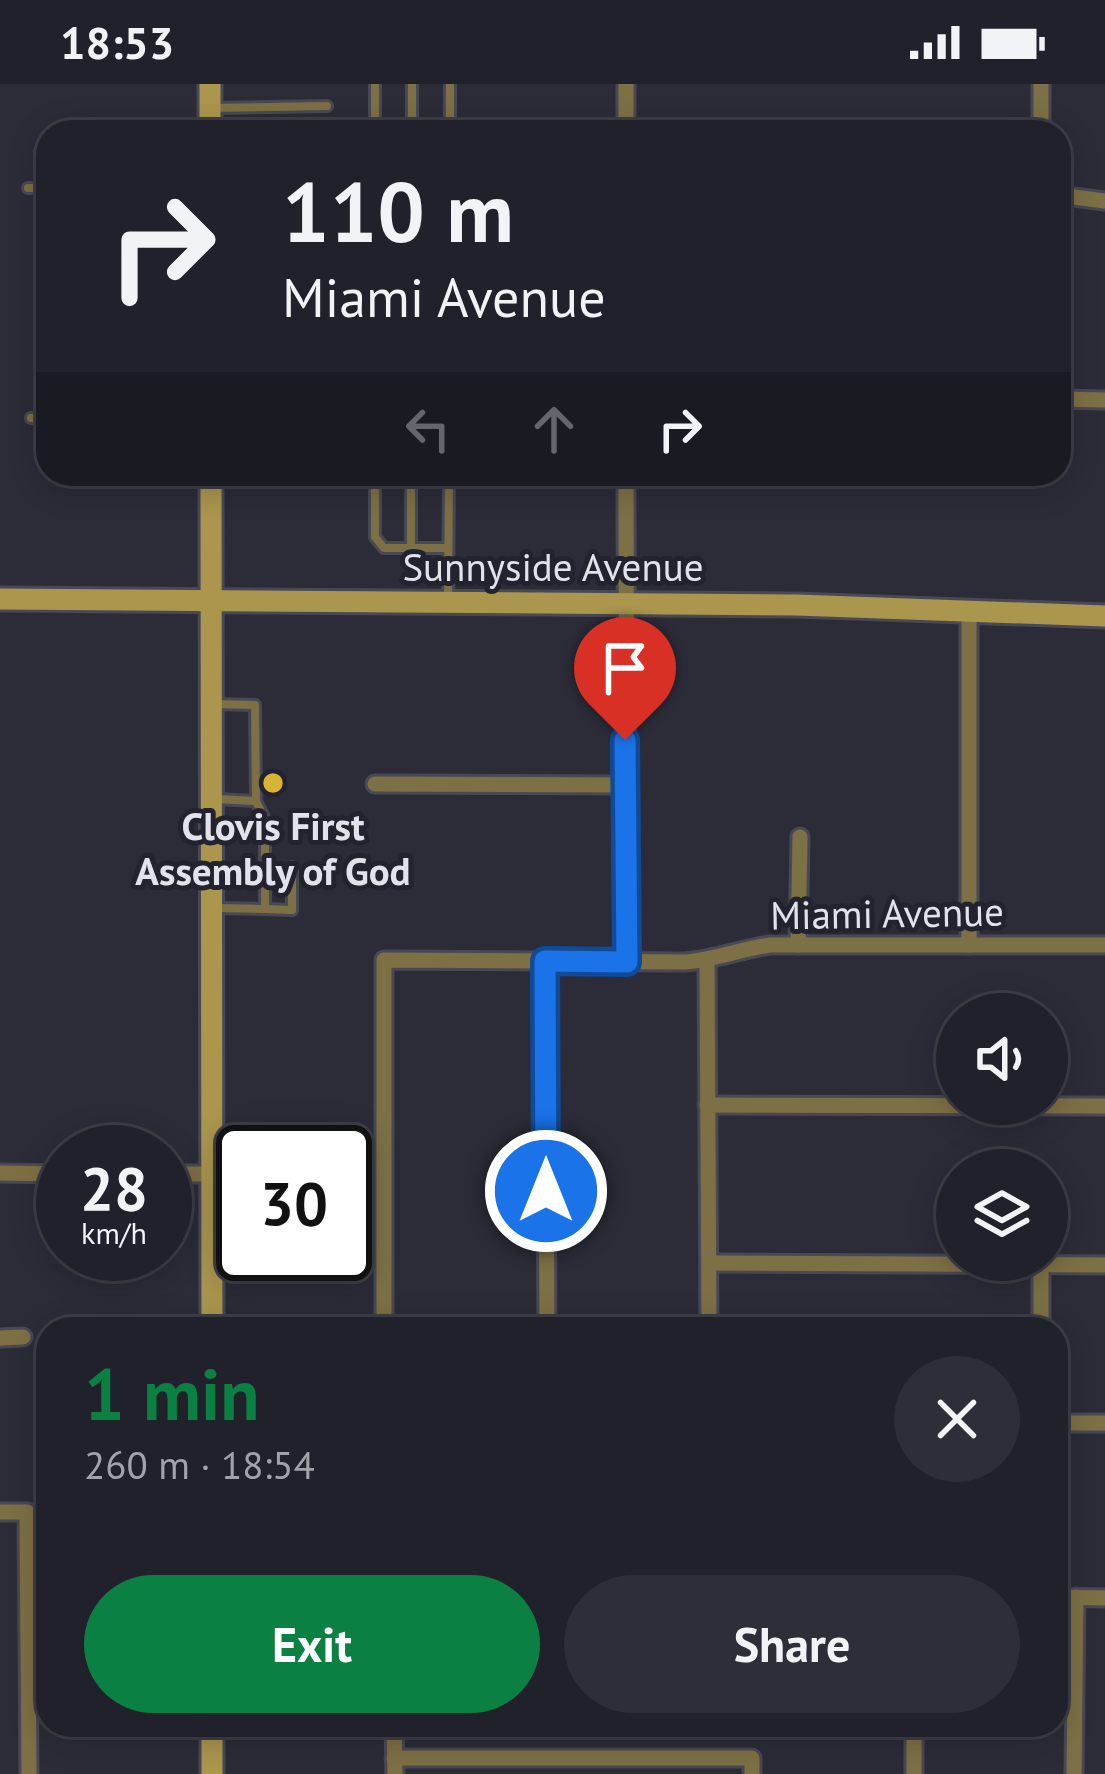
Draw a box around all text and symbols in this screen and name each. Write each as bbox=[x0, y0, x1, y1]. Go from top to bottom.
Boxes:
text: 18:53 bbox=[60, 13, 174, 71]
text: 110 m bbox=[282, 156, 514, 265]
icon: right bbox=[84, 168, 240, 324]
text: Miami Avenue bbox=[282, 262, 606, 332]
icon: left bbox=[395, 396, 461, 462]
icon: ahead bbox=[521, 396, 587, 462]
icon: right bbox=[647, 396, 713, 462]
street label: Sunnyside Avenue bbox=[402, 541, 704, 592]
pin bbox=[574, 617, 676, 740]
icon: arrive bbox=[592, 635, 658, 701]
marker: Clovis First Assembly of God bbox=[260, 770, 286, 796]
place label: Clovis First Assembly of God bbox=[135, 800, 411, 896]
street label: Miami Avenue bbox=[770, 885, 1004, 941]
map controls bbox=[936, 993, 1068, 1281]
button: sound bbox=[936, 993, 1068, 1125]
speed limit sign: 30 bbox=[216, 1125, 372, 1281]
position arrow bbox=[483, 1128, 609, 1254]
text: 28 bbox=[80, 1149, 148, 1227]
button: layers bbox=[936, 1149, 1068, 1281]
text: km/h bbox=[81, 1213, 147, 1252]
text: 1 min bbox=[84, 1347, 260, 1440]
button: close bbox=[894, 1356, 1020, 1482]
text: 260 m · 18:54 bbox=[84, 1439, 315, 1490]
button: Exit bbox=[84, 1575, 540, 1713]
button: Share bbox=[564, 1575, 1020, 1713]

